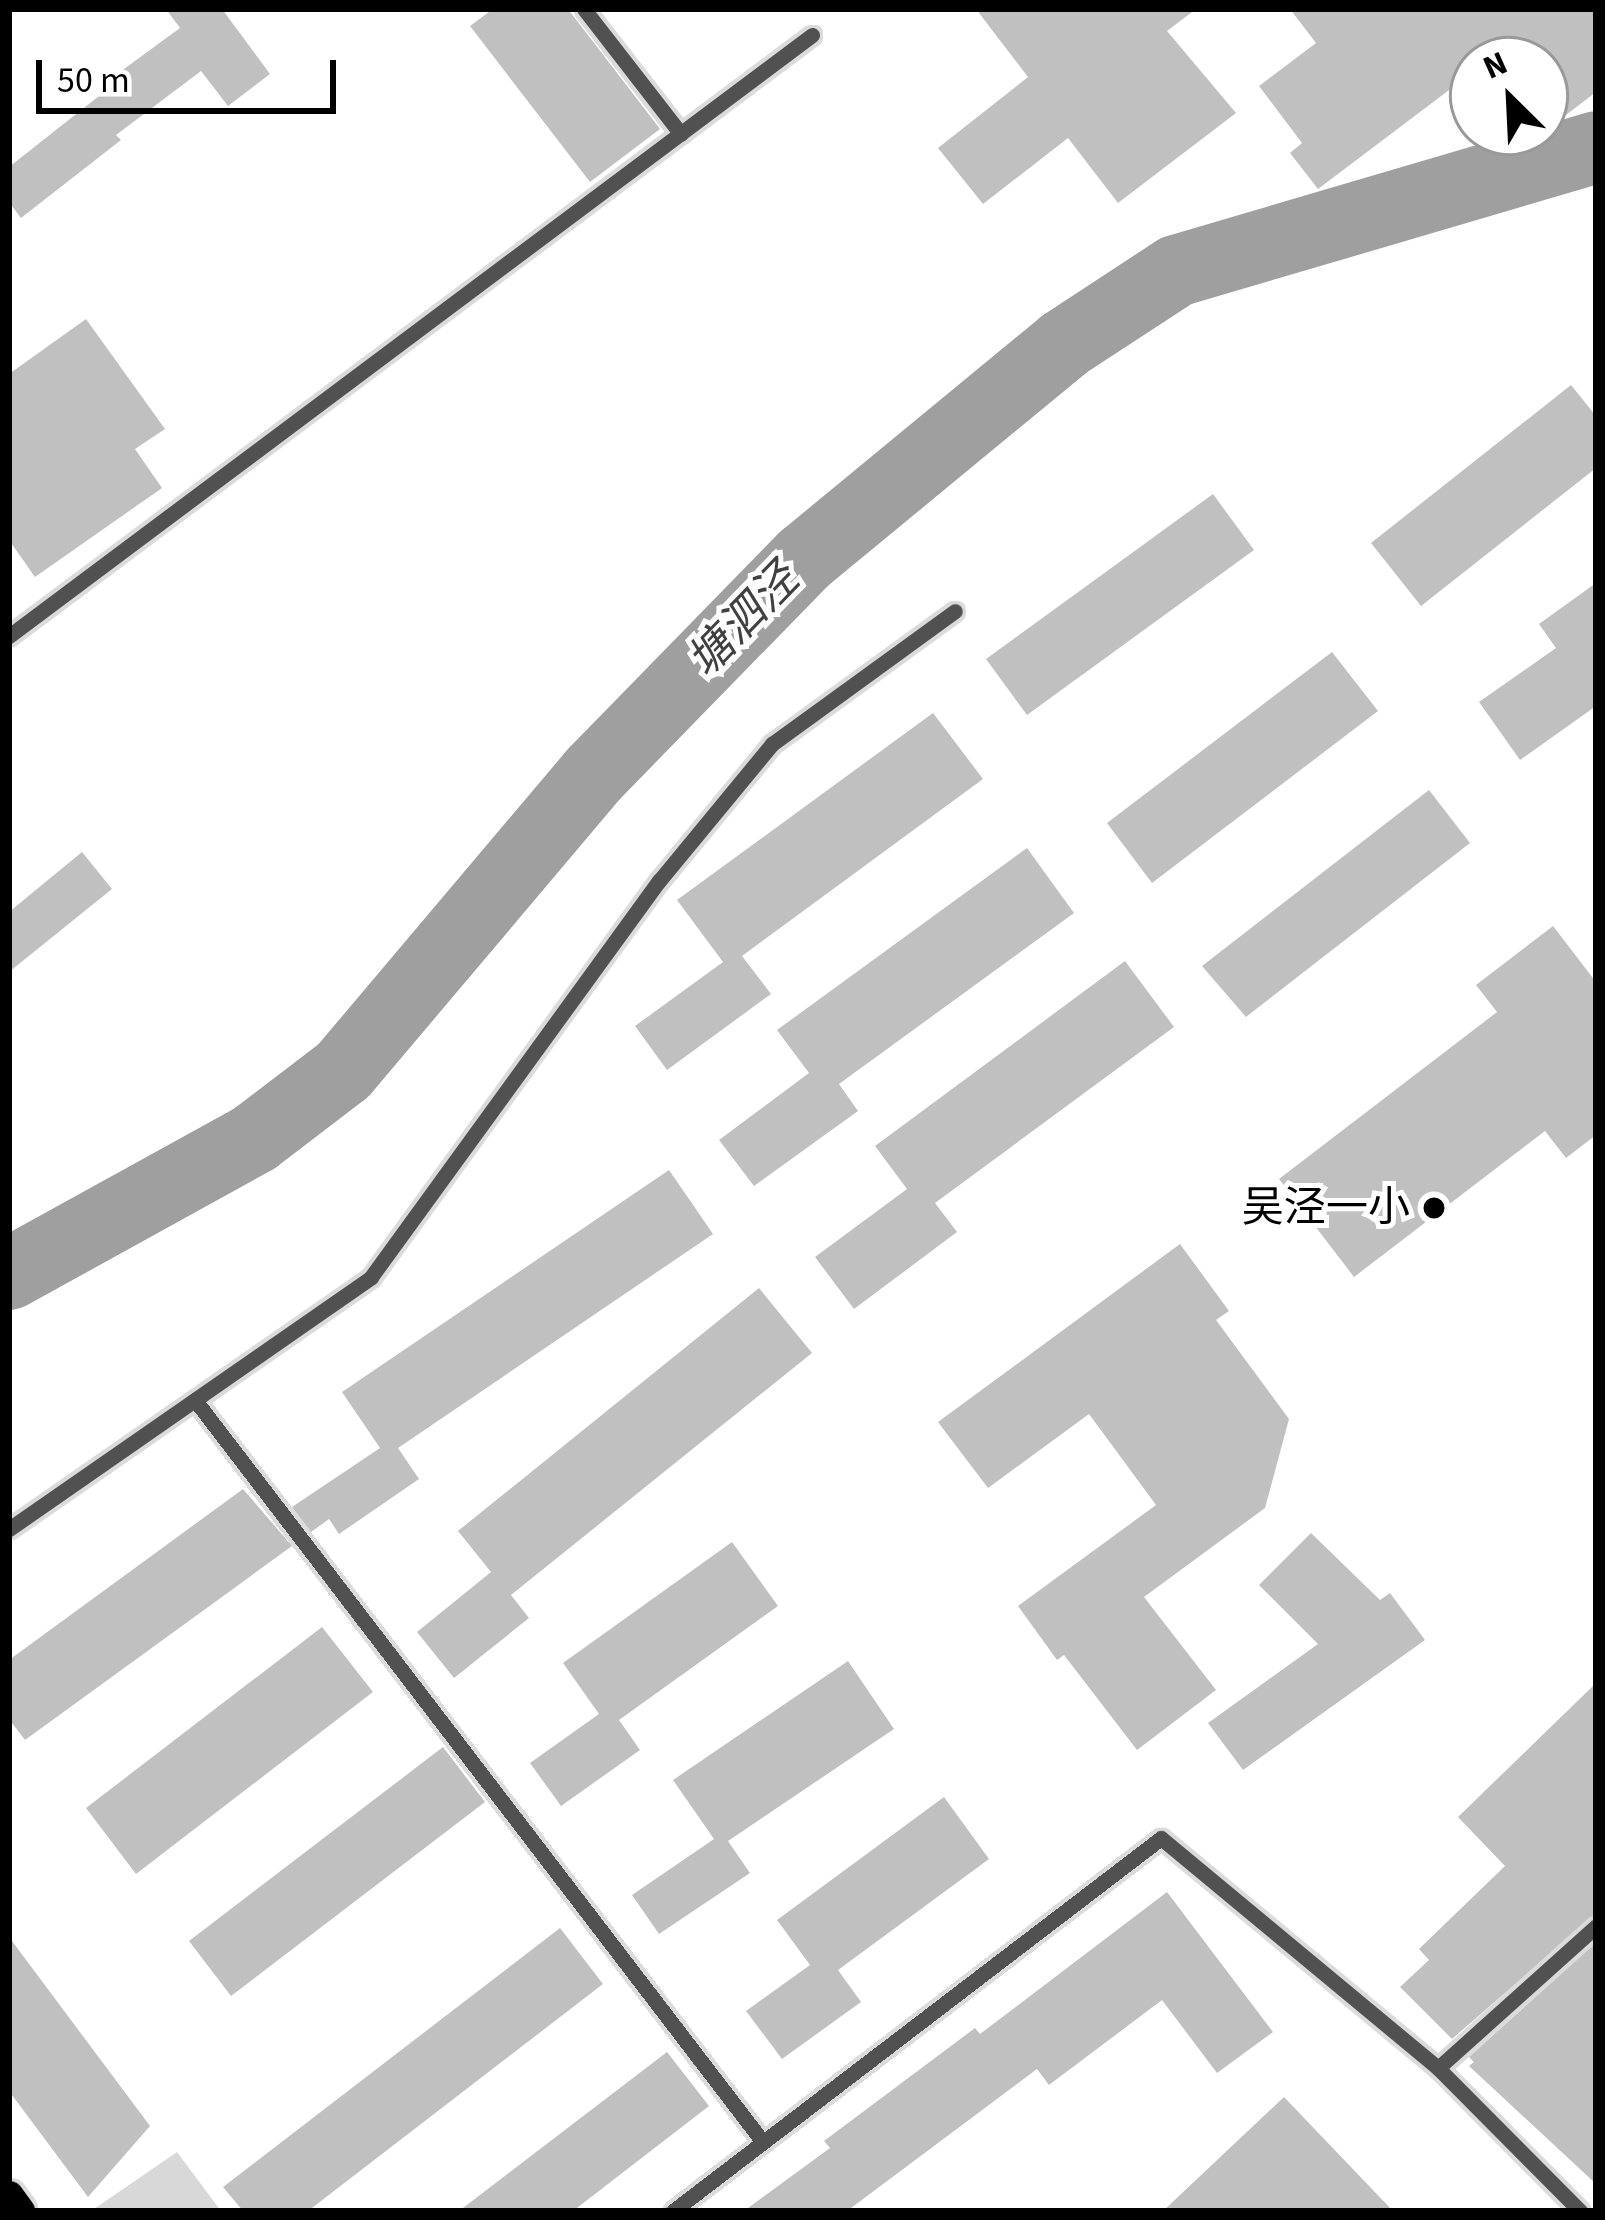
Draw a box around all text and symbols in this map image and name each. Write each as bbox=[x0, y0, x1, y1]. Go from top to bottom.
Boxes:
scale bar bbox=[42, 36, 342, 110]
north arrow bbox=[1449, 36, 1569, 156]
text: N bbox=[1476, 39, 1515, 91]
text: 50 m bbox=[57, 55, 130, 106]
water label: 塘泗泾 bbox=[678, 554, 810, 688]
place label: 吴泾一小 bbox=[1242, 1183, 1410, 1233]
marker: 吴泾一小 bbox=[1421, 1195, 1447, 1221]

